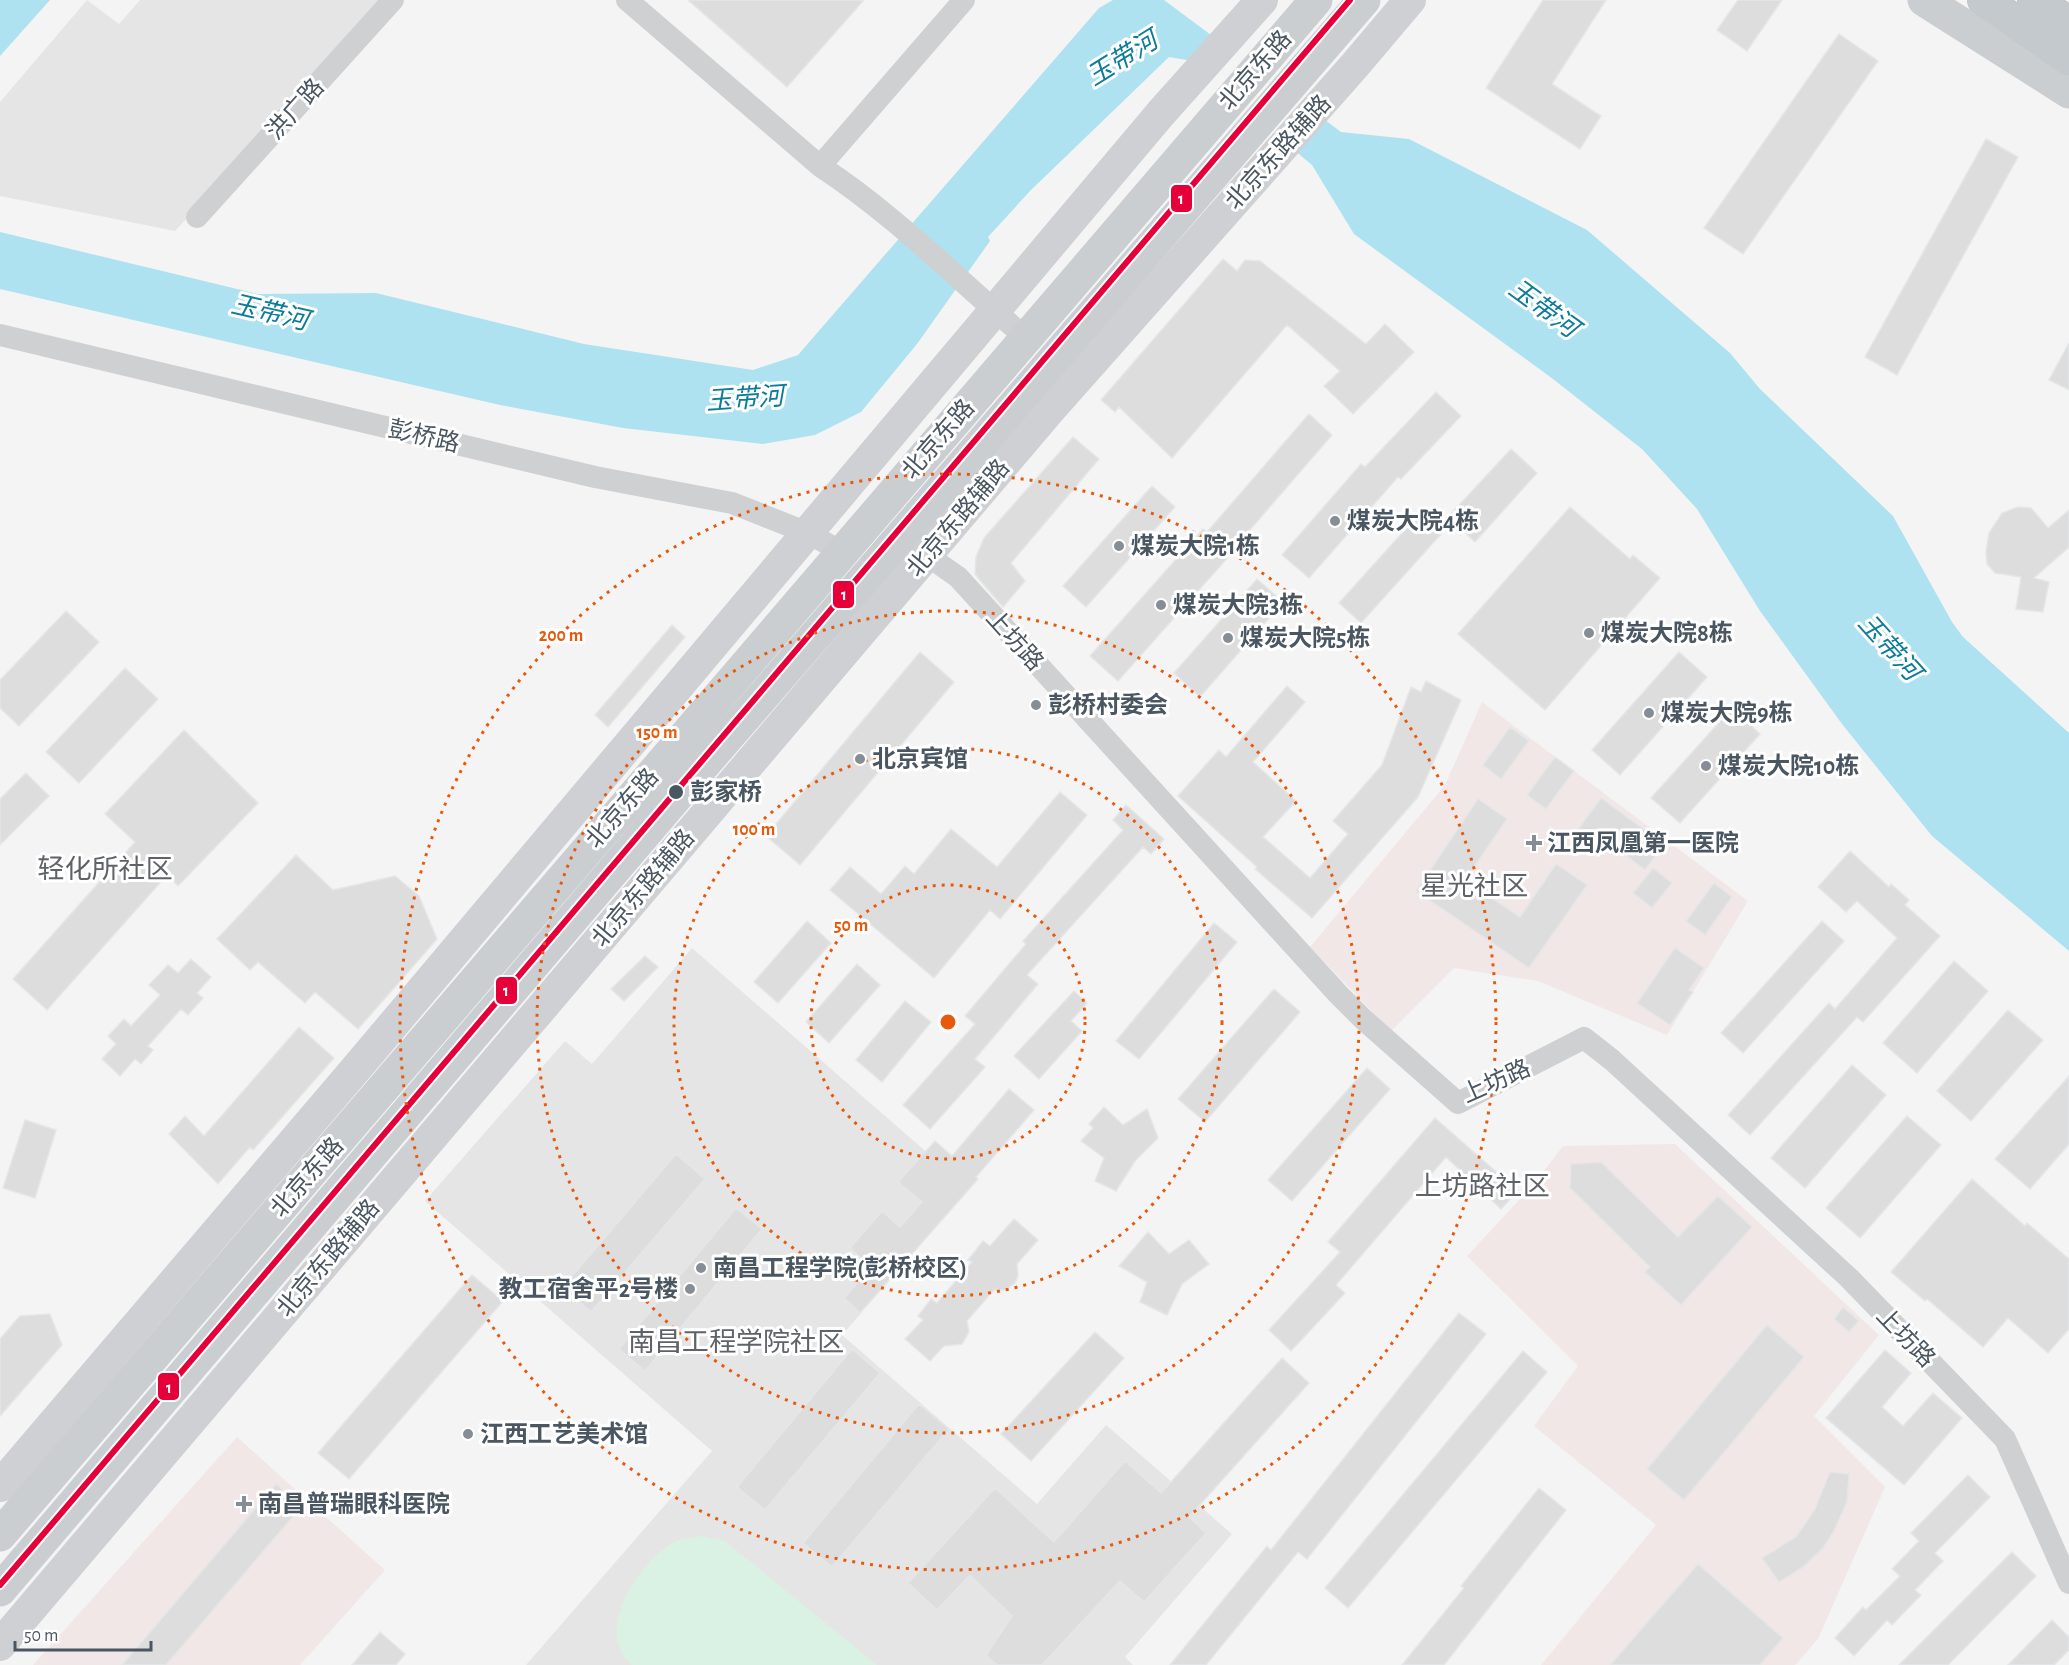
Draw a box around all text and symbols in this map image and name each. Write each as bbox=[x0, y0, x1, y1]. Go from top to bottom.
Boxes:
water label: 玉带河 bbox=[1082, 24, 1167, 91]
street label: 北京东路 bbox=[1214, 25, 1296, 115]
street label: 洪广路 bbox=[261, 74, 329, 144]
street label: 北京东路辅路 bbox=[1220, 90, 1336, 214]
line badge: 1 bbox=[1170, 184, 1193, 213]
text: 1 bbox=[1178, 191, 1184, 207]
water label: 玉带河 bbox=[1504, 275, 1587, 345]
water label: 玉带河 bbox=[229, 291, 316, 336]
water label: 玉带河 bbox=[705, 382, 790, 415]
street label: 北京东路 bbox=[897, 394, 979, 484]
street label: 彭桥路 bbox=[386, 415, 462, 457]
street label: 北京东路辅路 bbox=[902, 454, 1014, 582]
place label: 煤炭大院4栋 bbox=[1347, 508, 1479, 534]
marker: 煤炭大院4栋 bbox=[1328, 514, 1342, 528]
place label: 煤炭大院1栋 bbox=[1131, 533, 1260, 559]
marker: 煤炭大院1栋 bbox=[1112, 539, 1126, 553]
line badge: 1 bbox=[832, 580, 855, 609]
text: 1 bbox=[841, 587, 847, 603]
place label: 煤炭大院3栋 bbox=[1173, 592, 1303, 618]
marker: 煤炭大院3栋 bbox=[1154, 598, 1168, 612]
street label: 上坊路 bbox=[981, 605, 1049, 675]
water label: 玉带河 bbox=[1853, 609, 1929, 689]
place label: 煤炭大院8栋 bbox=[1601, 620, 1733, 646]
place label: 煤炭大院5栋 bbox=[1240, 625, 1370, 651]
marker: 煤炭大院8栋 bbox=[1582, 626, 1596, 640]
text: 200 m bbox=[539, 627, 583, 645]
marker: 煤炭大院5栋 bbox=[1221, 631, 1235, 645]
place label: 彭桥村委会 bbox=[1048, 692, 1168, 718]
marker: 彭桥村委会 bbox=[1029, 698, 1043, 712]
place label: 煤炭大院9栋 bbox=[1661, 700, 1793, 726]
marker: 煤炭大院9栋 bbox=[1642, 706, 1656, 720]
text: 150 m bbox=[637, 724, 677, 742]
place label: 北京宾馆 bbox=[872, 746, 968, 772]
marker: 北京宾馆 bbox=[853, 752, 867, 766]
place label: 煤炭大院10栋 bbox=[1718, 753, 1859, 779]
marker: 煤炭大院10栋 bbox=[1699, 759, 1713, 773]
street label: 北京东路 bbox=[581, 763, 663, 853]
place label: 彭家桥 bbox=[690, 779, 762, 805]
marker: 彭家桥 bbox=[667, 783, 685, 801]
text: 100 m bbox=[733, 821, 775, 839]
street label: 北京东路辅路 bbox=[587, 824, 699, 952]
place label: 江西凤凰第一医院 bbox=[1547, 830, 1739, 856]
marker: 江西凤凰第一医院 bbox=[1525, 834, 1543, 852]
district label: 轻化所社区 bbox=[38, 855, 173, 883]
district label: 星光社区 bbox=[1420, 872, 1528, 900]
text: 50 m bbox=[834, 917, 868, 935]
line badge: 1 bbox=[495, 976, 518, 1005]
text: 1 bbox=[503, 983, 509, 999]
centre of rings bbox=[938, 1012, 958, 1032]
street label: 上坊路 bbox=[1458, 1054, 1534, 1108]
street label: 北京东路 bbox=[266, 1132, 348, 1222]
district label: 上坊路社区 bbox=[1415, 1172, 1550, 1200]
street label: 北京东路辅路 bbox=[272, 1194, 384, 1322]
place label: 南昌工程学院(彭桥校区) bbox=[713, 1255, 967, 1281]
marker: 南昌工程学院(彭桥校区) bbox=[694, 1261, 708, 1275]
place label: 教工宿舍平2号楼 bbox=[499, 1276, 678, 1302]
marker: 教工宿舍平2号楼 bbox=[683, 1282, 697, 1296]
street label: 上坊路 bbox=[1872, 1302, 1940, 1372]
district label: 南昌工程学院社区 bbox=[628, 1328, 844, 1356]
line badge: 1 bbox=[157, 1372, 180, 1401]
text: 1 bbox=[166, 1380, 172, 1396]
place label: 江西工艺美术馆 bbox=[480, 1421, 648, 1447]
marker: 江西工艺美术馆 bbox=[461, 1427, 475, 1441]
place label: 南昌普瑞眼科医院 bbox=[258, 1491, 450, 1517]
marker: 南昌普瑞眼科医院 bbox=[235, 1495, 253, 1513]
scale bar bbox=[15, 1614, 152, 1652]
text: 50 m bbox=[24, 1627, 58, 1645]

